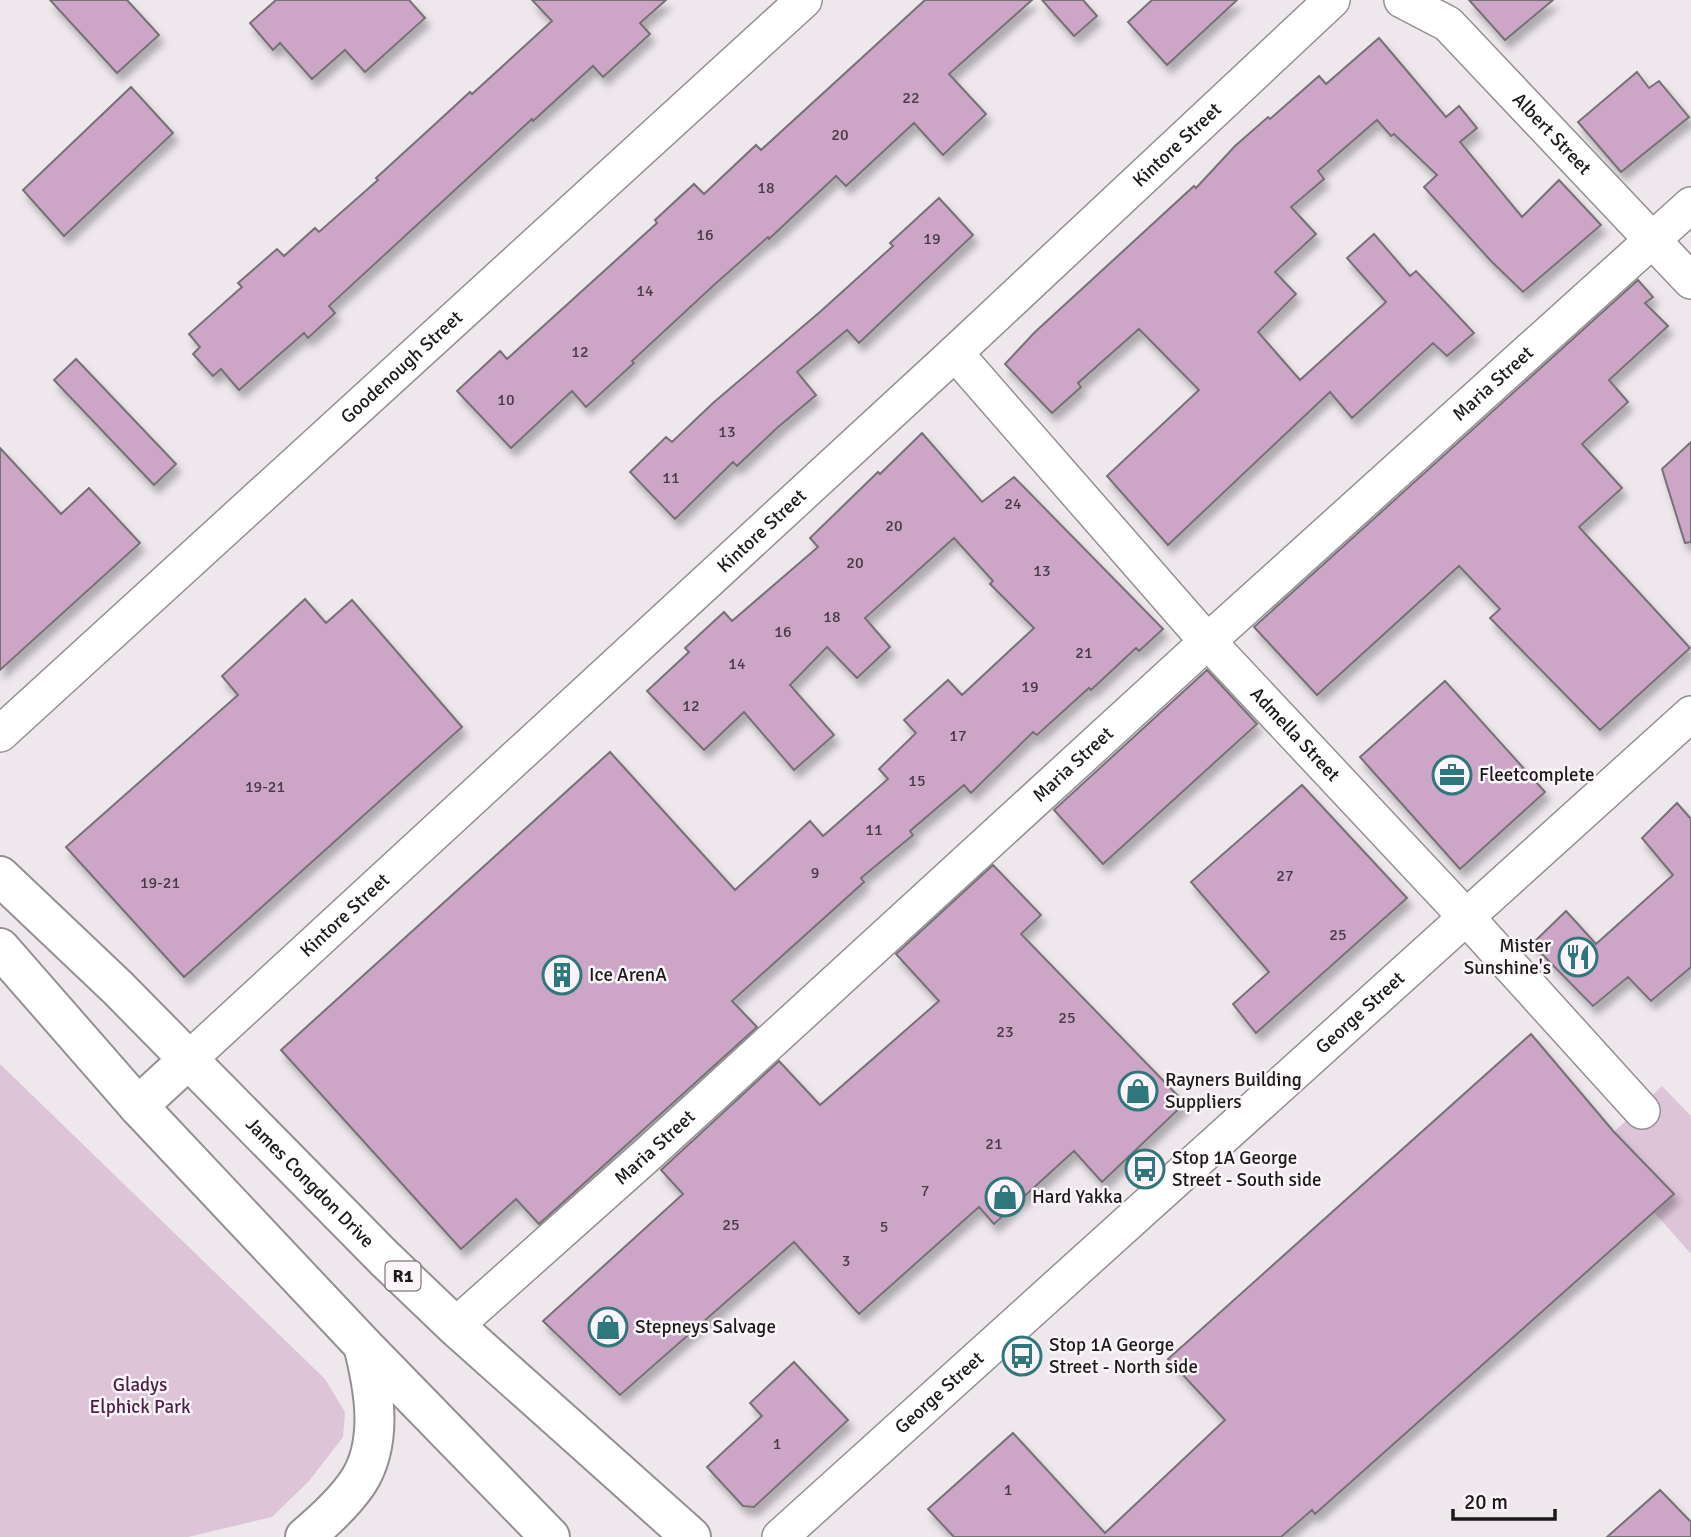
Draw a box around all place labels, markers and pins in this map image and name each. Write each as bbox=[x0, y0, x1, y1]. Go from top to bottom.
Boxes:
office icon: Fleetcomplete bbox=[1431, 754, 1473, 796]
place label: Fleetcomplete bbox=[1479, 763, 1595, 787]
place label: Mister Sunshine's bbox=[1464, 934, 1551, 980]
restaurant icon: Mister Sunshine's bbox=[1557, 936, 1599, 978]
building icon: Ice ArenA bbox=[541, 954, 583, 996]
place label: Ice ArenA bbox=[589, 963, 667, 987]
place label: Rayners Building Suppliers bbox=[1165, 1068, 1302, 1114]
shop icon: Rayners Building Suppliers bbox=[1117, 1070, 1159, 1112]
place label: Stop 1A George Street - South side bbox=[1172, 1146, 1322, 1192]
bus stop icon: Stop 1A George Street - South side bbox=[1124, 1148, 1166, 1190]
shop icon: Hard Yakka bbox=[984, 1176, 1026, 1218]
place label: Hard Yakka bbox=[1032, 1185, 1123, 1209]
shop icon: Stepneys Salvage bbox=[587, 1306, 629, 1348]
place label: Stepneys Salvage bbox=[635, 1315, 776, 1339]
place label: Stop 1A George Street - North side bbox=[1049, 1333, 1198, 1379]
bus stop icon: Stop 1A George Street - North side bbox=[1001, 1335, 1043, 1377]

